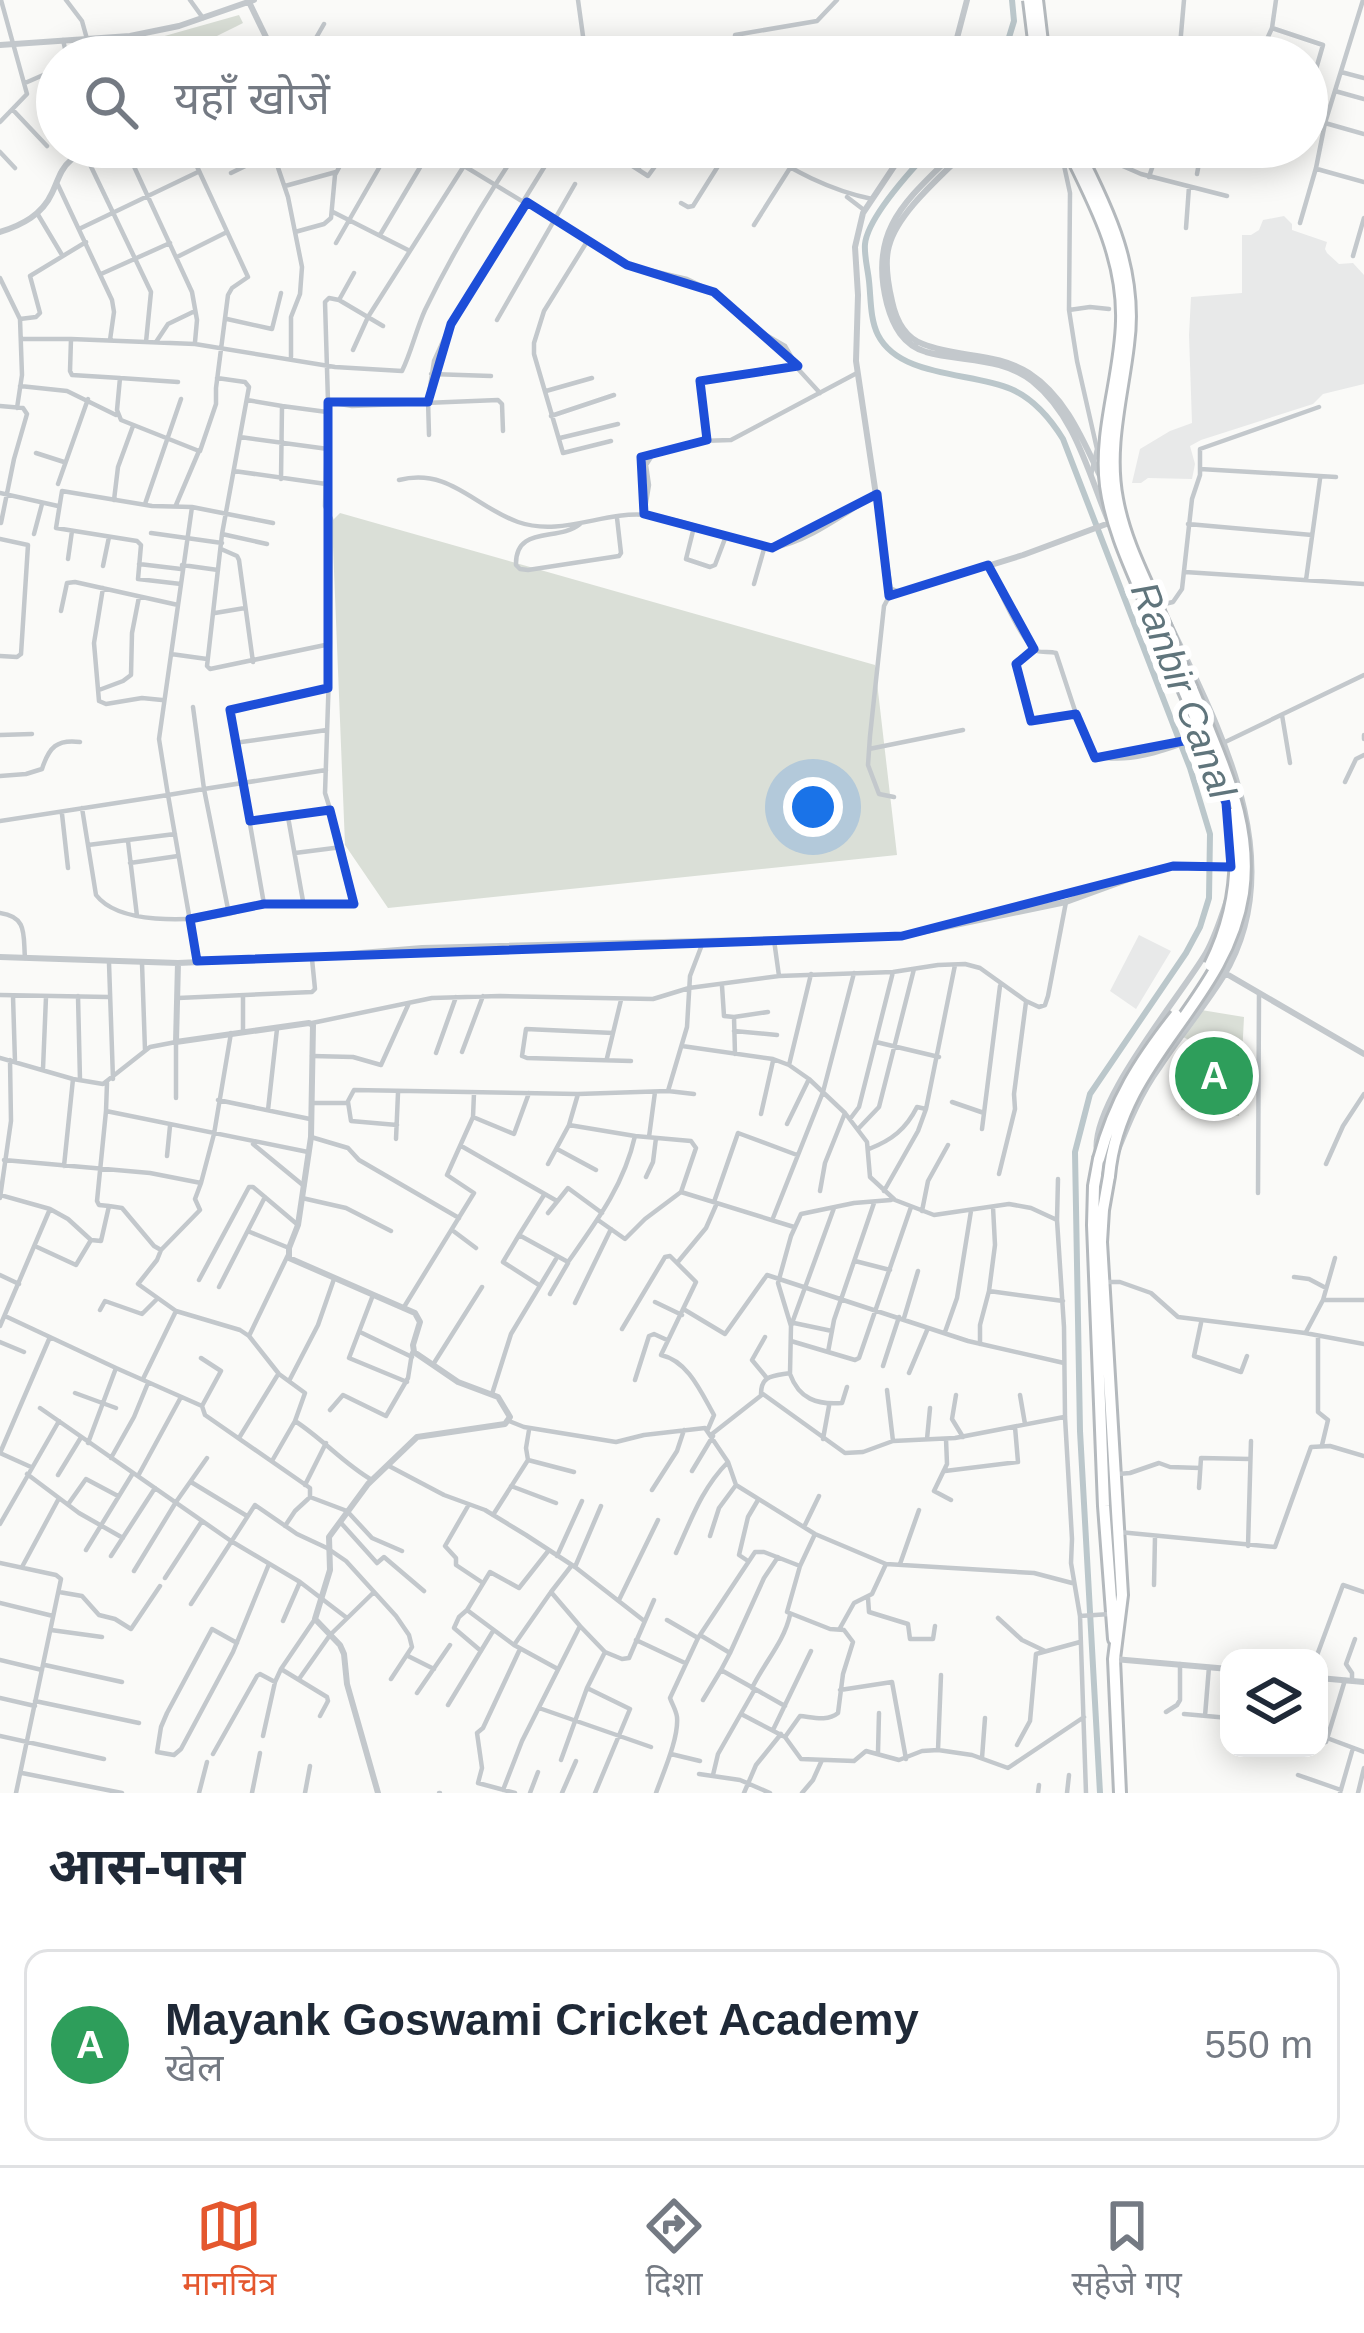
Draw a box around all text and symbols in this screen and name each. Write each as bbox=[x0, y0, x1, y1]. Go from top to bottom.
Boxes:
search box bbox=[36, 36, 1328, 168]
icon: search bbox=[78, 69, 144, 135]
text: यहाँ खोजें bbox=[174, 73, 330, 124]
water label: Ranbir Canal bbox=[1123, 576, 1245, 805]
your location bbox=[783, 777, 843, 837]
pin: A bbox=[1175, 1031, 1253, 1121]
map controls bbox=[1220, 1649, 1328, 1757]
button: layers bbox=[1220, 1649, 1328, 1757]
text: आस-पास bbox=[48, 1838, 245, 1895]
text: Mayank Goswami Cricket Academy bbox=[165, 1994, 919, 2045]
text: A bbox=[76, 2023, 104, 2066]
text: 550 m bbox=[1205, 2023, 1313, 2066]
text: खेल bbox=[165, 2046, 223, 2089]
tab: मानचित्र bbox=[182, 2193, 277, 2308]
tab: दिशा bbox=[641, 2193, 707, 2308]
tab: सहेजे गए bbox=[1071, 2193, 1182, 2308]

